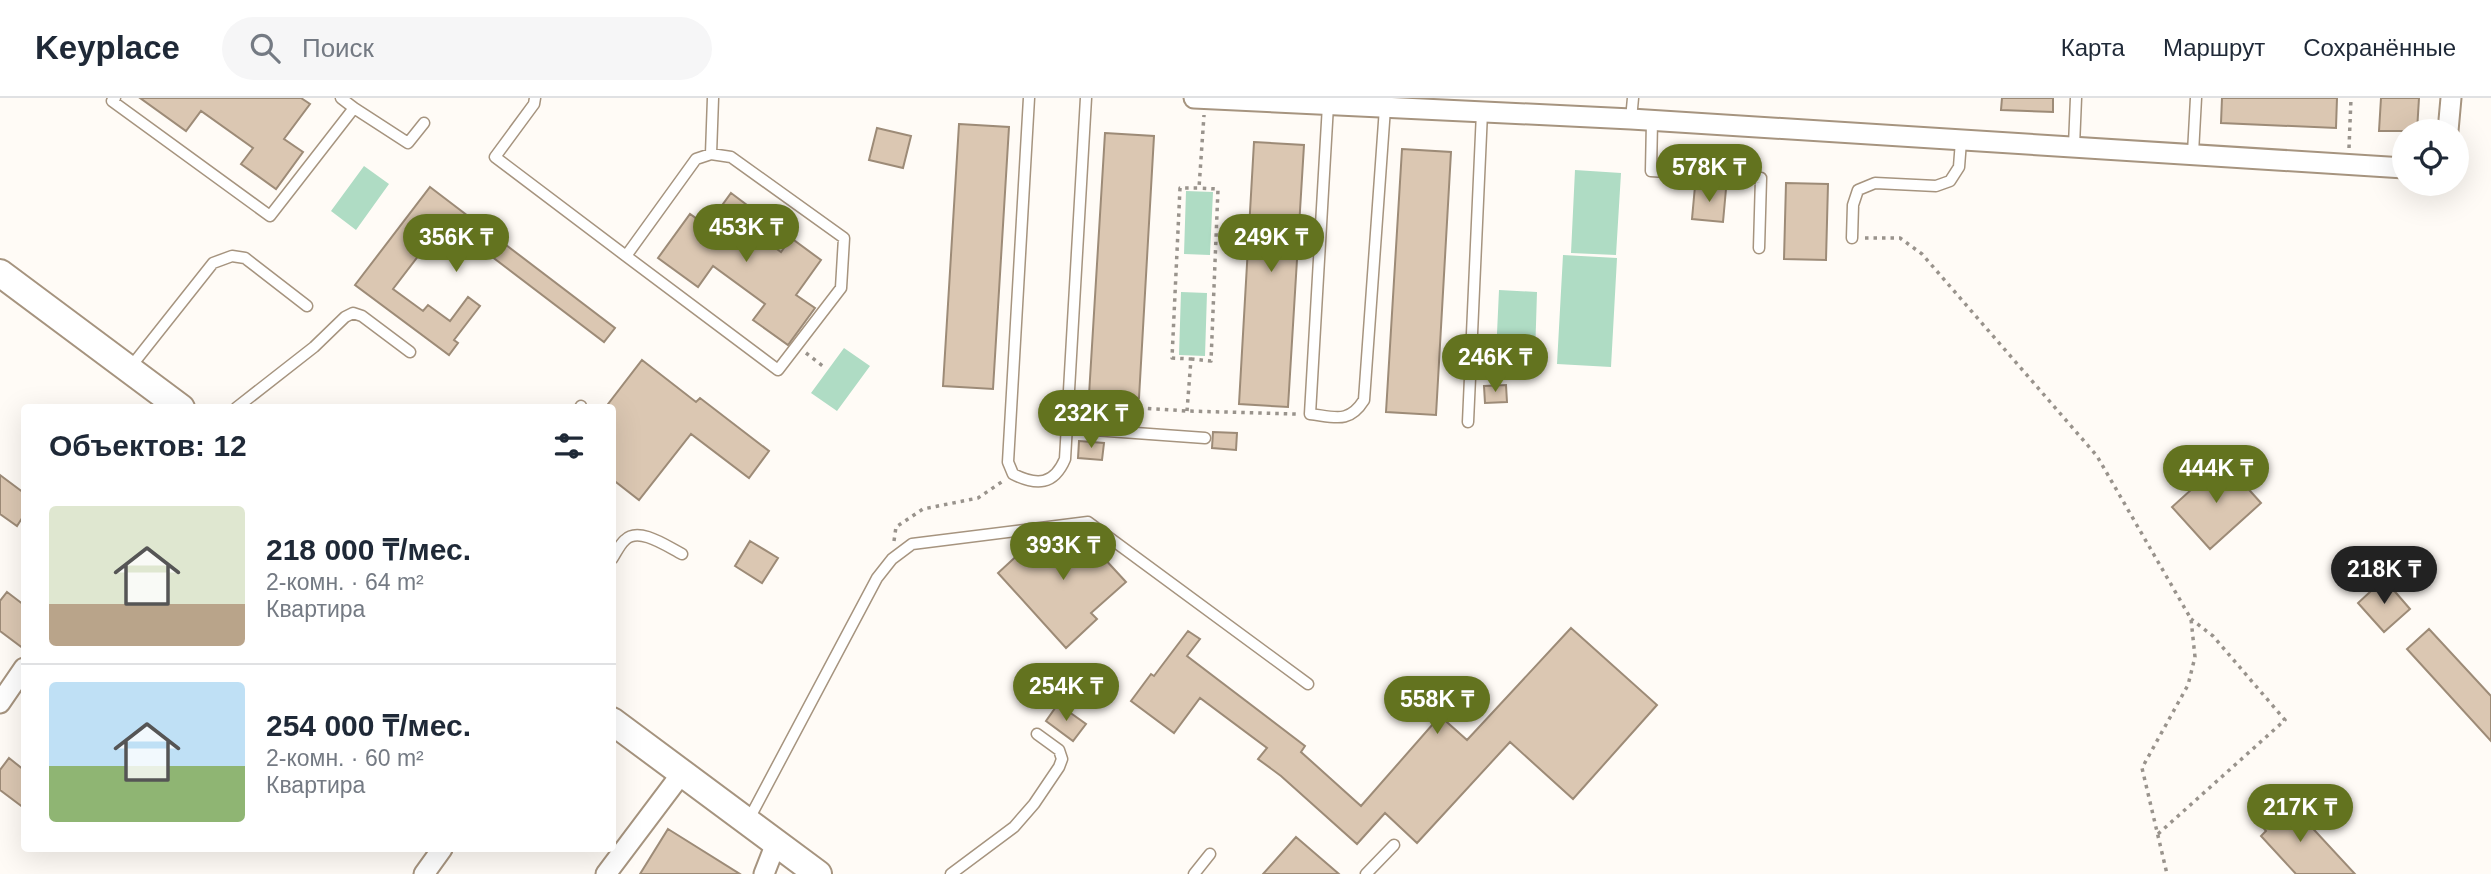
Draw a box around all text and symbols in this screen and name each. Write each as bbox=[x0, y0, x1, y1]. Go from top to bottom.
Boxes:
search box bbox=[222, 17, 712, 80]
text: Keyplace bbox=[35, 29, 180, 66]
icon: search bbox=[246, 29, 284, 67]
text: Поиск bbox=[302, 33, 374, 63]
text: Карта bbox=[2061, 34, 2125, 61]
text: Маршрут bbox=[2163, 34, 2265, 61]
text: Сохранённые bbox=[2303, 34, 2456, 61]
map controls bbox=[2392, 119, 2469, 196]
button: locate bbox=[2392, 119, 2469, 196]
pin: 578K ₸ bbox=[1652, 144, 1766, 204]
text: 578K ₸ bbox=[1672, 154, 1746, 180]
pin: 453K ₸ bbox=[689, 204, 803, 264]
pin: 356K ₸ bbox=[399, 214, 513, 274]
text: 453K ₸ bbox=[709, 214, 783, 240]
pin: 249K ₸ bbox=[1214, 214, 1328, 274]
text: 356K ₸ bbox=[419, 224, 493, 250]
text: 249K ₸ bbox=[1234, 224, 1308, 250]
pin: 246K ₸ bbox=[1438, 334, 1552, 394]
text: 246K ₸ bbox=[1458, 344, 1532, 370]
pin: 232K ₸ bbox=[1034, 390, 1148, 450]
text: 232K ₸ bbox=[1054, 400, 1128, 426]
icon: filters bbox=[550, 427, 588, 465]
text: Объектов: 12 bbox=[49, 429, 247, 462]
pin: 444K ₸ bbox=[2159, 446, 2273, 505]
text: 444K ₸ bbox=[2179, 455, 2253, 481]
pin: 393K ₸ bbox=[1006, 522, 1120, 582]
text: 393K ₸ bbox=[1026, 532, 1100, 558]
text: 218 000 ₸/мес. bbox=[266, 533, 471, 566]
icon: home bbox=[105, 534, 189, 618]
pin: 218K ₸ bbox=[2327, 546, 2441, 606]
text: 218K ₸ bbox=[2347, 556, 2421, 582]
text: 2-комн. · 64 m² bbox=[266, 569, 424, 595]
text: Квартира bbox=[266, 596, 365, 622]
pin: 254K ₸ bbox=[1009, 664, 1123, 723]
text: 254K ₸ bbox=[1029, 673, 1103, 699]
pin: 558K ₸ bbox=[1380, 676, 1494, 736]
text: 558K ₸ bbox=[1400, 686, 1474, 712]
text: 254 000 ₸/мес. bbox=[266, 709, 471, 742]
icon: home bbox=[105, 710, 189, 794]
text: 2-комн. · 60 m² bbox=[266, 745, 424, 771]
text: Квартира bbox=[266, 772, 365, 798]
pin: 217K ₸ bbox=[2243, 784, 2357, 844]
text: 217K ₸ bbox=[2263, 794, 2337, 820]

